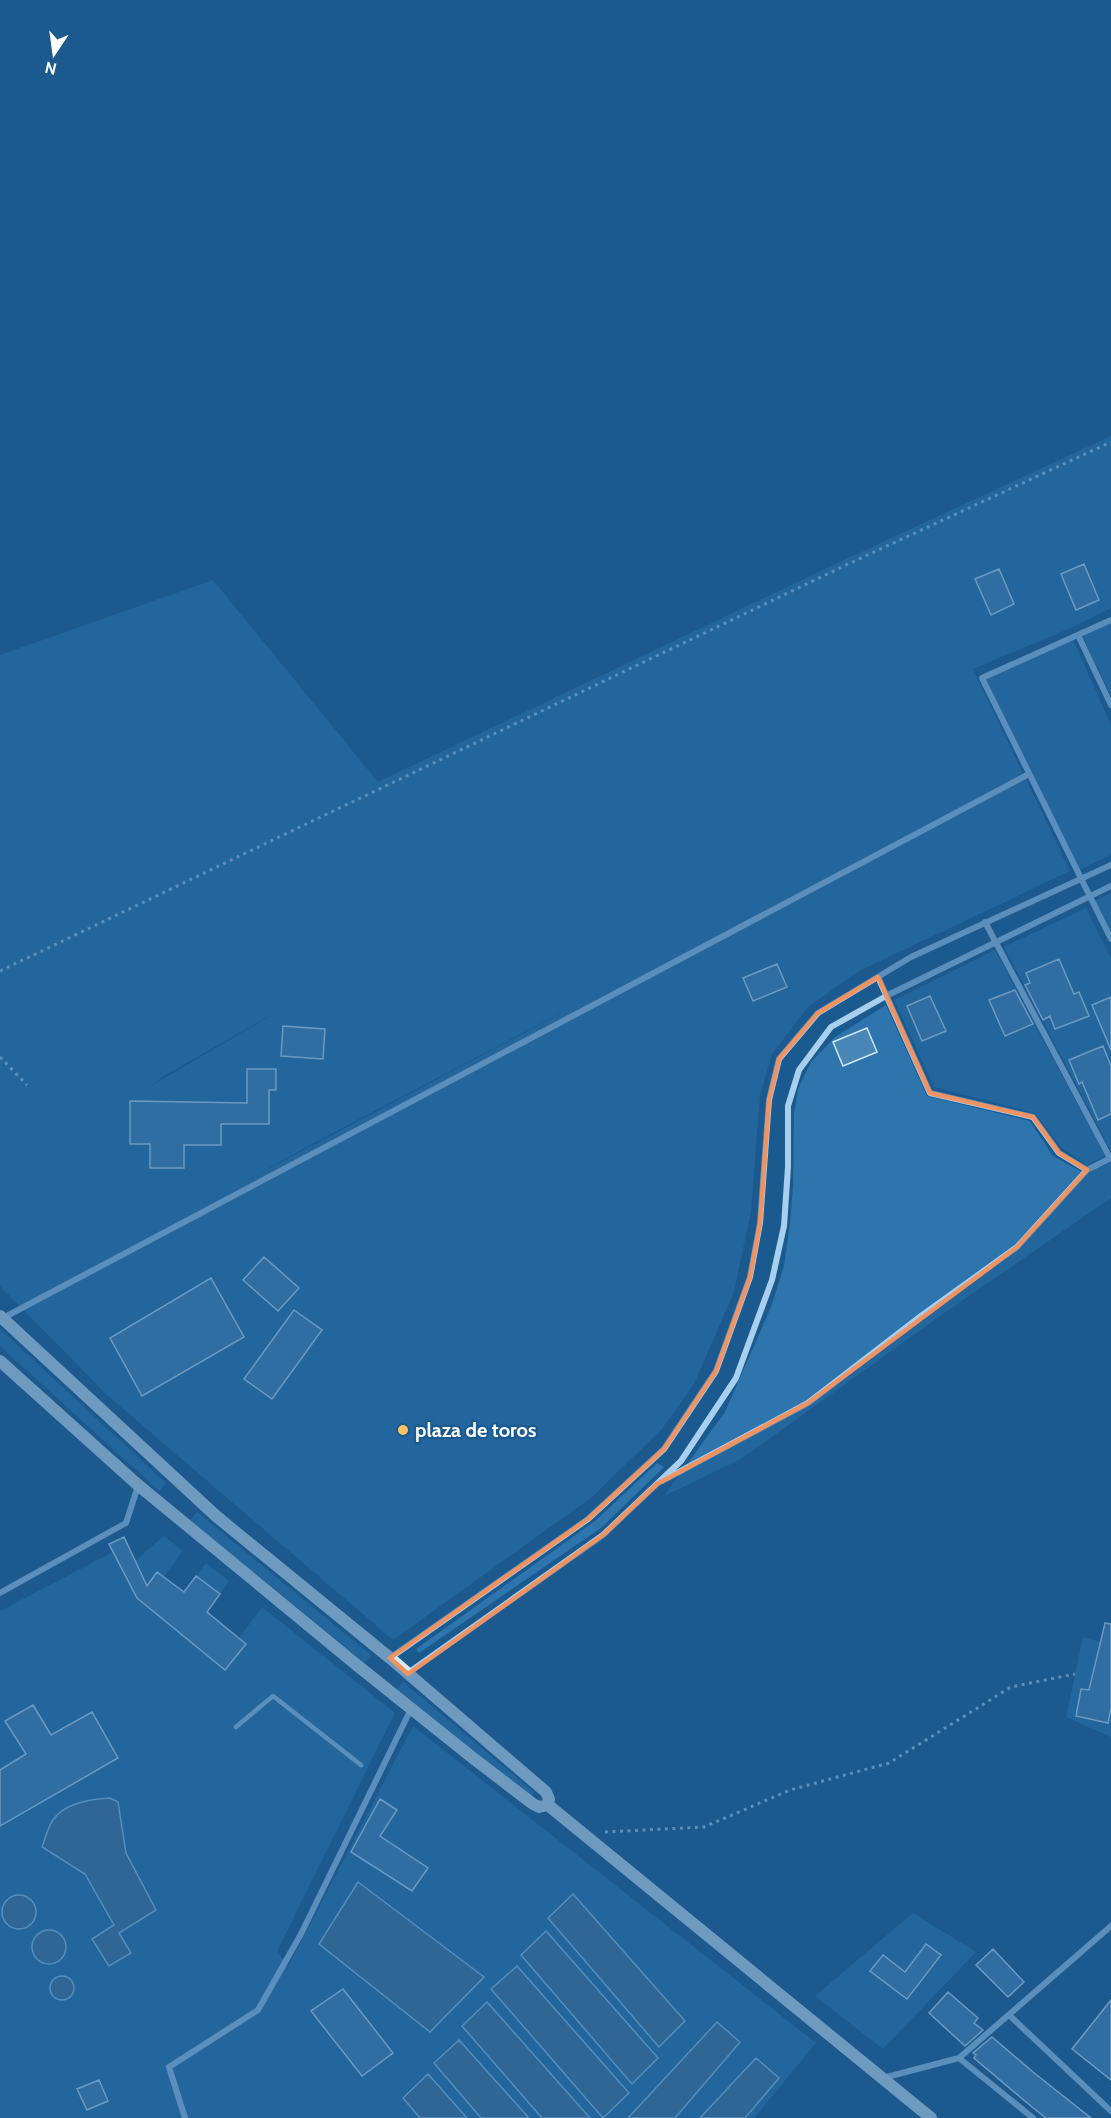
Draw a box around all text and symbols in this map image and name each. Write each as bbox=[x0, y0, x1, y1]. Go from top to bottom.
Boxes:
north arrow bbox=[24, 24, 84, 84]
text: N bbox=[43, 58, 58, 79]
place label: plaza de toros bbox=[415, 1418, 536, 1442]
marker: plaza de toros bbox=[396, 1423, 410, 1437]

